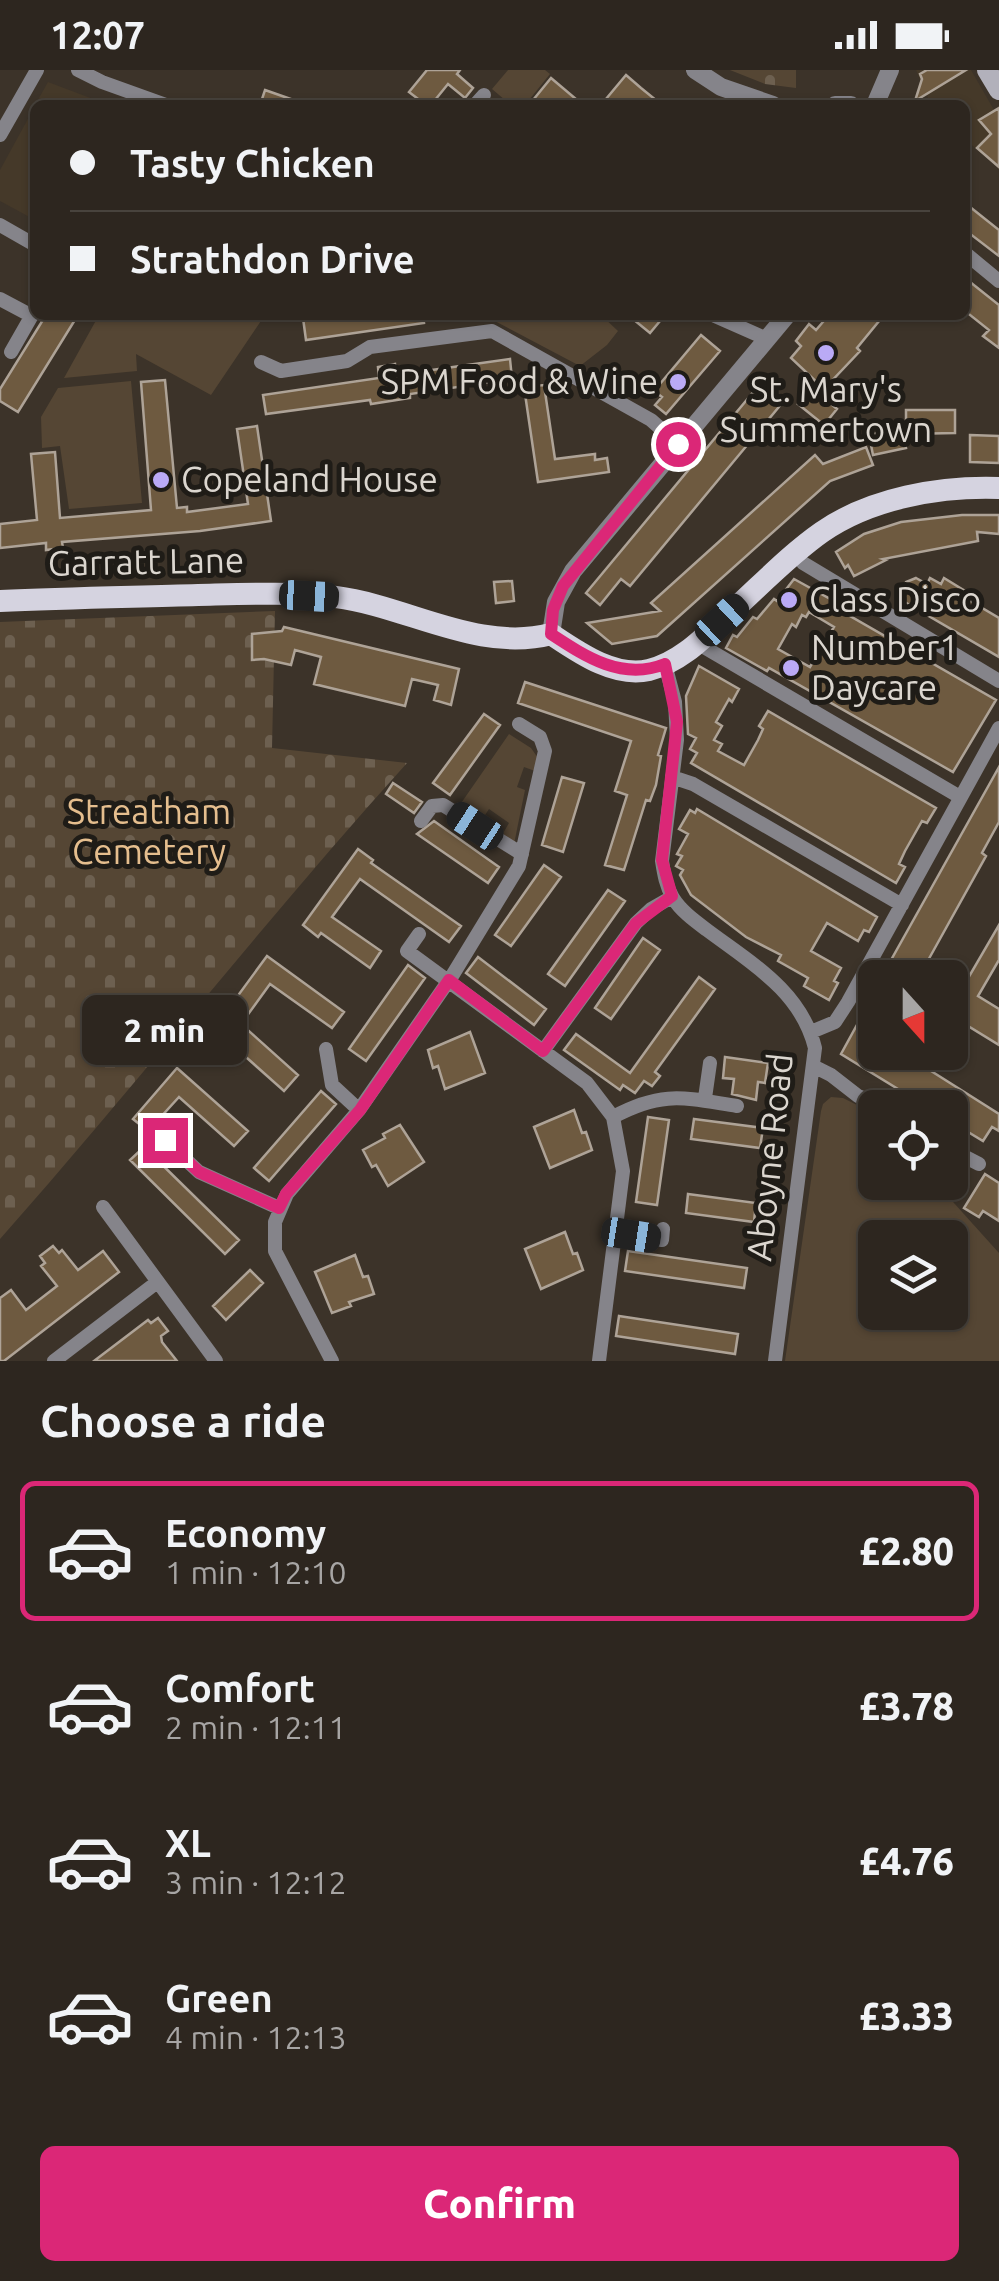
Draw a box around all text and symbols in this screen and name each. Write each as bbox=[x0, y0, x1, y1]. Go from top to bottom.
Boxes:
text: 12:07 bbox=[50, 14, 145, 56]
text: Tasty Chicken bbox=[130, 142, 375, 184]
text: Strathdon Drive bbox=[130, 238, 415, 280]
marker: St. Mary's Summertown bbox=[815, 342, 837, 364]
place label: SPM Food & Wine bbox=[381, 361, 658, 401]
place label: St. Mary's Summertown bbox=[720, 369, 932, 449]
marker: SPM Food & Wine bbox=[667, 371, 689, 393]
route start bbox=[656, 422, 701, 467]
place label: Copeland House bbox=[181, 459, 438, 499]
marker: Copeland House bbox=[150, 469, 172, 491]
street label: Garratt Lane bbox=[47, 539, 244, 583]
car bbox=[278, 579, 340, 613]
place label: Class Disco bbox=[809, 579, 981, 619]
car bbox=[690, 589, 754, 651]
marker: Class Disco bbox=[778, 589, 800, 611]
place label: Number1 Daycare bbox=[811, 627, 959, 707]
marker: Number1 Daycare bbox=[780, 657, 802, 679]
park label: Streatham Cemetery bbox=[67, 791, 231, 871]
car bbox=[442, 797, 508, 855]
north arrow bbox=[858, 960, 968, 1070]
map controls bbox=[858, 960, 968, 1330]
callout: 2 min bbox=[82, 995, 248, 1065]
text: 2 min bbox=[124, 1012, 205, 1048]
street label: Aboyne Road bbox=[738, 1051, 800, 1263]
button: locate bbox=[858, 1090, 968, 1200]
route end bbox=[143, 1118, 188, 1163]
car bbox=[599, 1215, 663, 1255]
button: layers bbox=[858, 1220, 968, 1330]
text: Choose a ride bbox=[40, 1395, 326, 1446]
icon: car bbox=[45, 1506, 135, 1596]
text: Economy bbox=[165, 1512, 326, 1554]
text: £2.80 bbox=[859, 1530, 954, 1572]
text: 1 min · 12:10 bbox=[165, 1554, 347, 1590]
icon: car bbox=[45, 1661, 135, 1751]
text: Comfort bbox=[165, 1667, 315, 1709]
text: £3.78 bbox=[859, 1685, 954, 1727]
text: 2 min · 12:11 bbox=[165, 1709, 347, 1745]
icon: car bbox=[45, 1816, 135, 1906]
text: XL bbox=[165, 1822, 211, 1864]
text: £4.76 bbox=[859, 1840, 954, 1882]
text: 3 min · 12:12 bbox=[165, 1864, 347, 1900]
icon: car bbox=[45, 1971, 135, 2061]
text: Green bbox=[165, 1977, 273, 2019]
text: £3.33 bbox=[859, 1995, 954, 2037]
text: 4 min · 12:13 bbox=[165, 2019, 347, 2055]
button: Confirm bbox=[40, 2146, 959, 2261]

